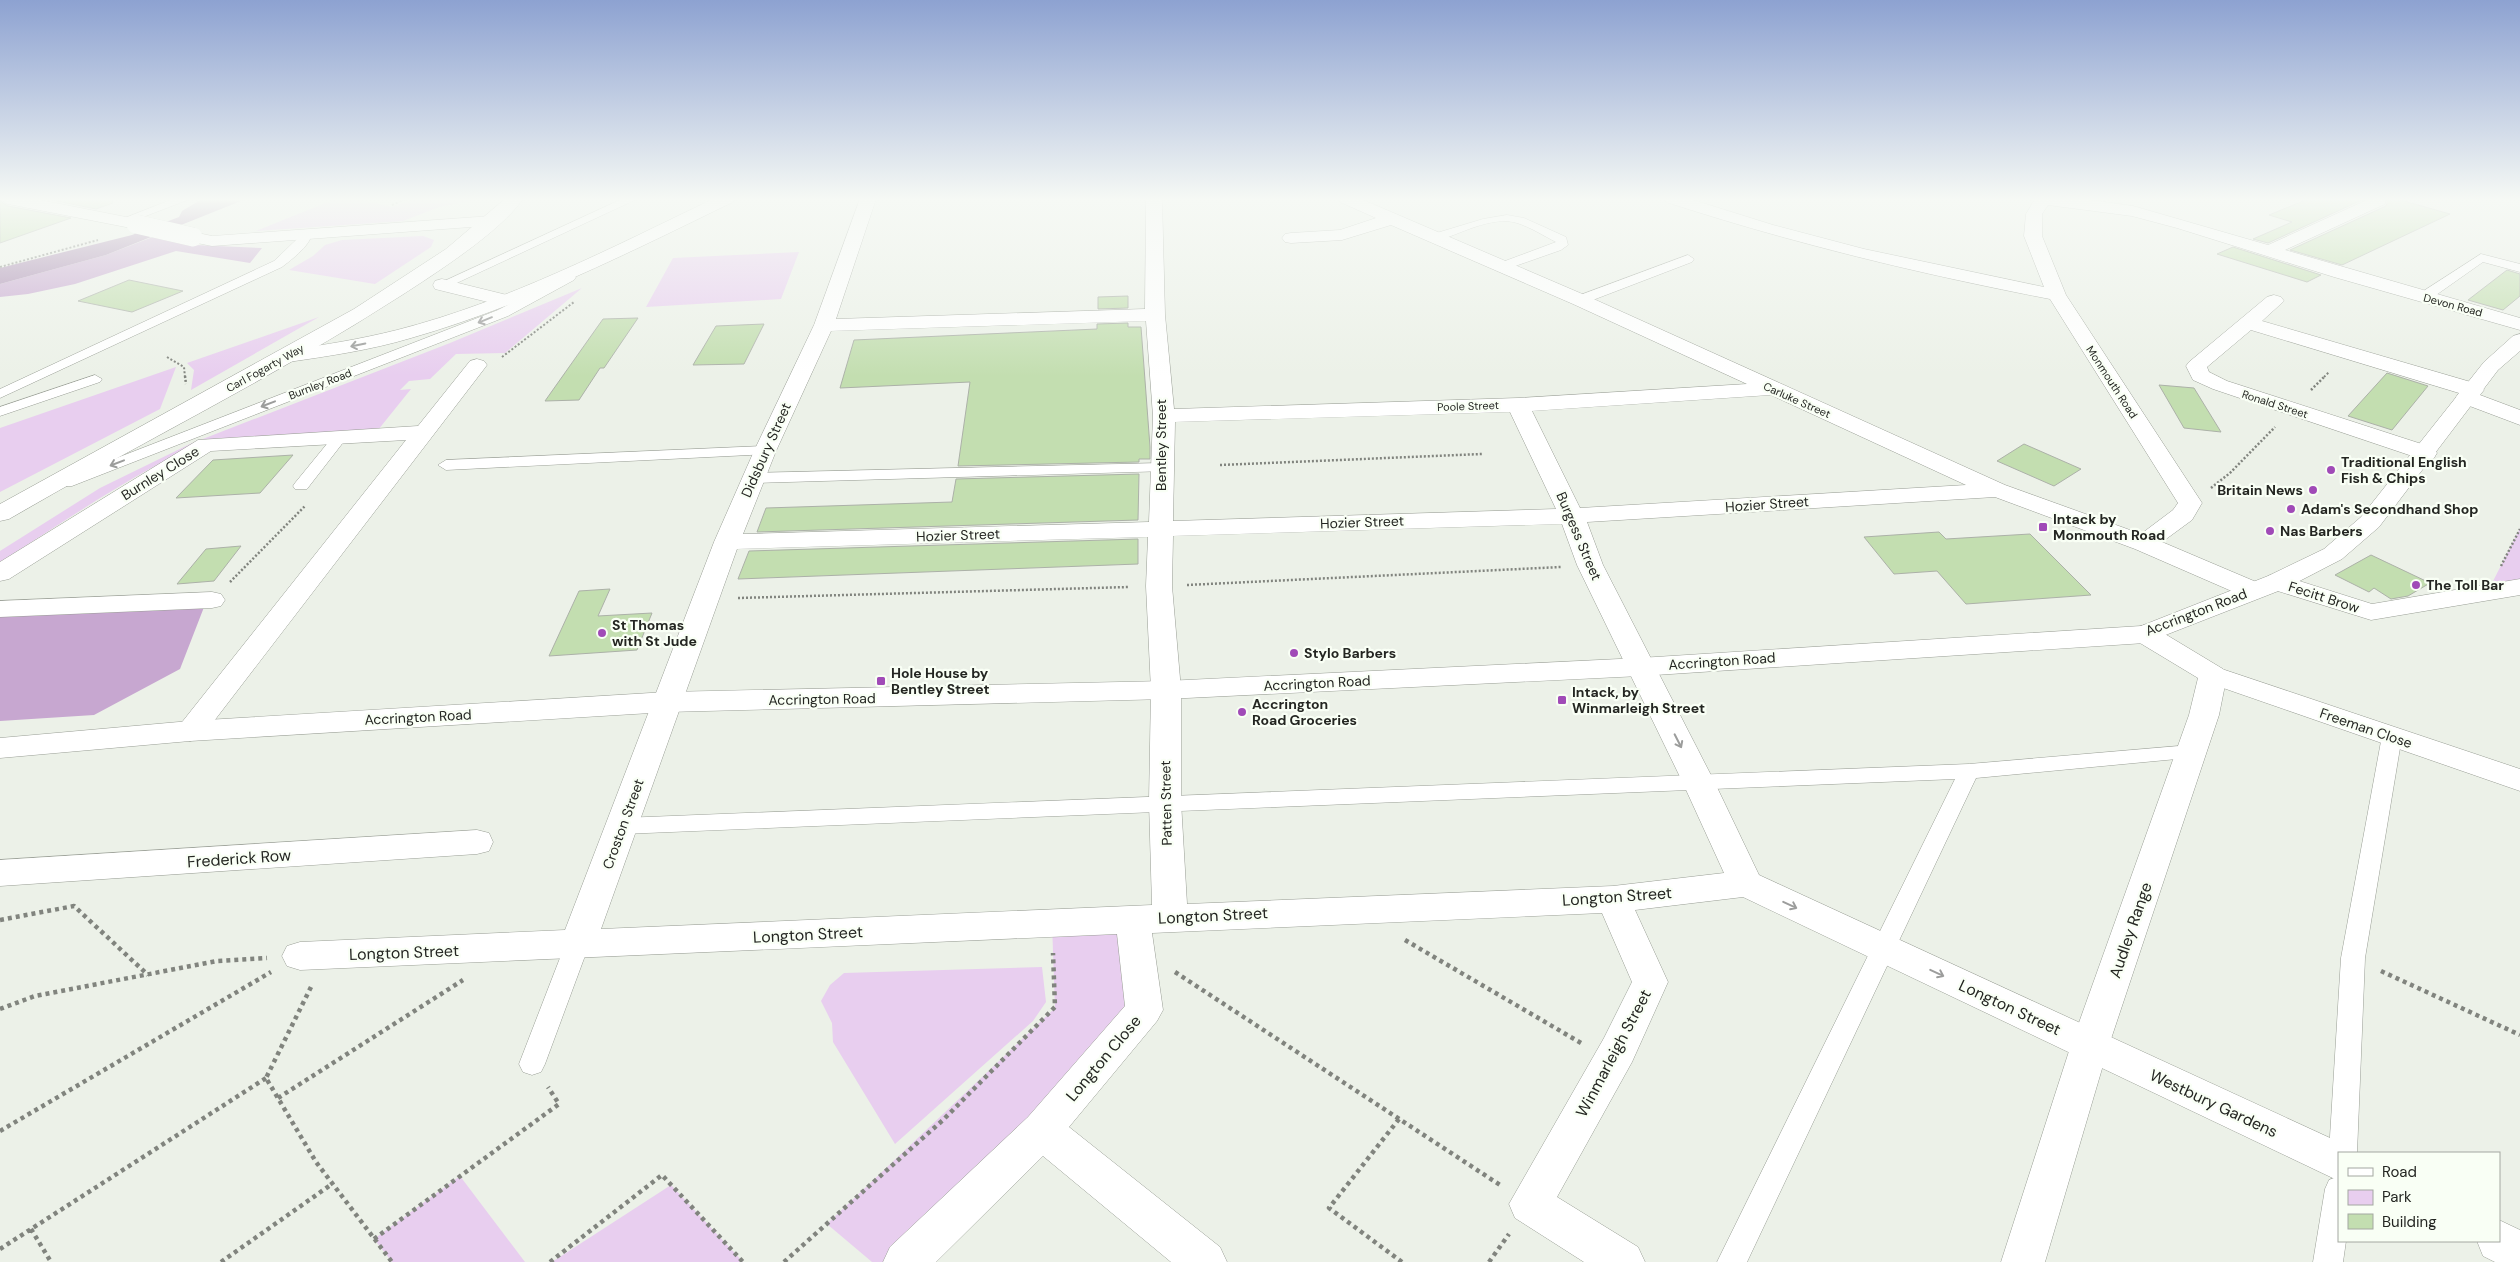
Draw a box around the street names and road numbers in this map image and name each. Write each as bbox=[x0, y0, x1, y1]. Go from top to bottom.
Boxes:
street label: Devon Road bbox=[2422, 290, 2484, 320]
street label: Carl Fogarty Way bbox=[224, 341, 306, 395]
street label: Monmouth Road bbox=[2083, 343, 2141, 421]
street label: Burnley Road bbox=[286, 366, 354, 402]
street label: Carluke Street bbox=[1761, 379, 1833, 421]
street label: Ronald Street bbox=[2240, 387, 2310, 421]
street label: Poole Street bbox=[1437, 398, 1499, 414]
street label: Bentley Street bbox=[1152, 399, 1170, 491]
street label: Didsbury Street bbox=[737, 400, 795, 500]
street label: Burnley Close bbox=[118, 442, 202, 504]
street label: Burgess Street bbox=[1552, 489, 1606, 583]
street label: Hozier Street bbox=[1724, 492, 1810, 516]
street label: Hozier Street bbox=[1320, 512, 1404, 532]
street label: Hozier Street bbox=[916, 525, 1000, 545]
street label: Fecitt Brow bbox=[2286, 577, 2362, 617]
street label: Accrington Road bbox=[2143, 584, 2249, 640]
street label: Accrington Road bbox=[1668, 648, 1776, 674]
street label: Accrington Road bbox=[1263, 671, 1371, 695]
street label: Accrington Road bbox=[768, 689, 876, 709]
street label: Freeman Close bbox=[2317, 704, 2415, 752]
street label: Accrington Road bbox=[364, 705, 472, 729]
street label: Patten Street bbox=[1156, 760, 1176, 846]
street label: Croston Street bbox=[598, 776, 648, 872]
street label: Frederick Row bbox=[186, 844, 292, 873]
street label: Audley Range bbox=[2104, 879, 2157, 981]
street label: Longton Street bbox=[1561, 882, 1673, 911]
street label: Longton Street bbox=[1158, 902, 1269, 929]
street label: Longton Street bbox=[753, 921, 864, 948]
street label: Longton Street bbox=[349, 940, 459, 965]
street label: Longton Street bbox=[1955, 975, 2064, 1040]
street label: Winmarleigh Street bbox=[1571, 986, 1656, 1121]
street label: Longton Close bbox=[1061, 1011, 1146, 1106]
street label: Westbury Gardens bbox=[2146, 1065, 2281, 1142]

